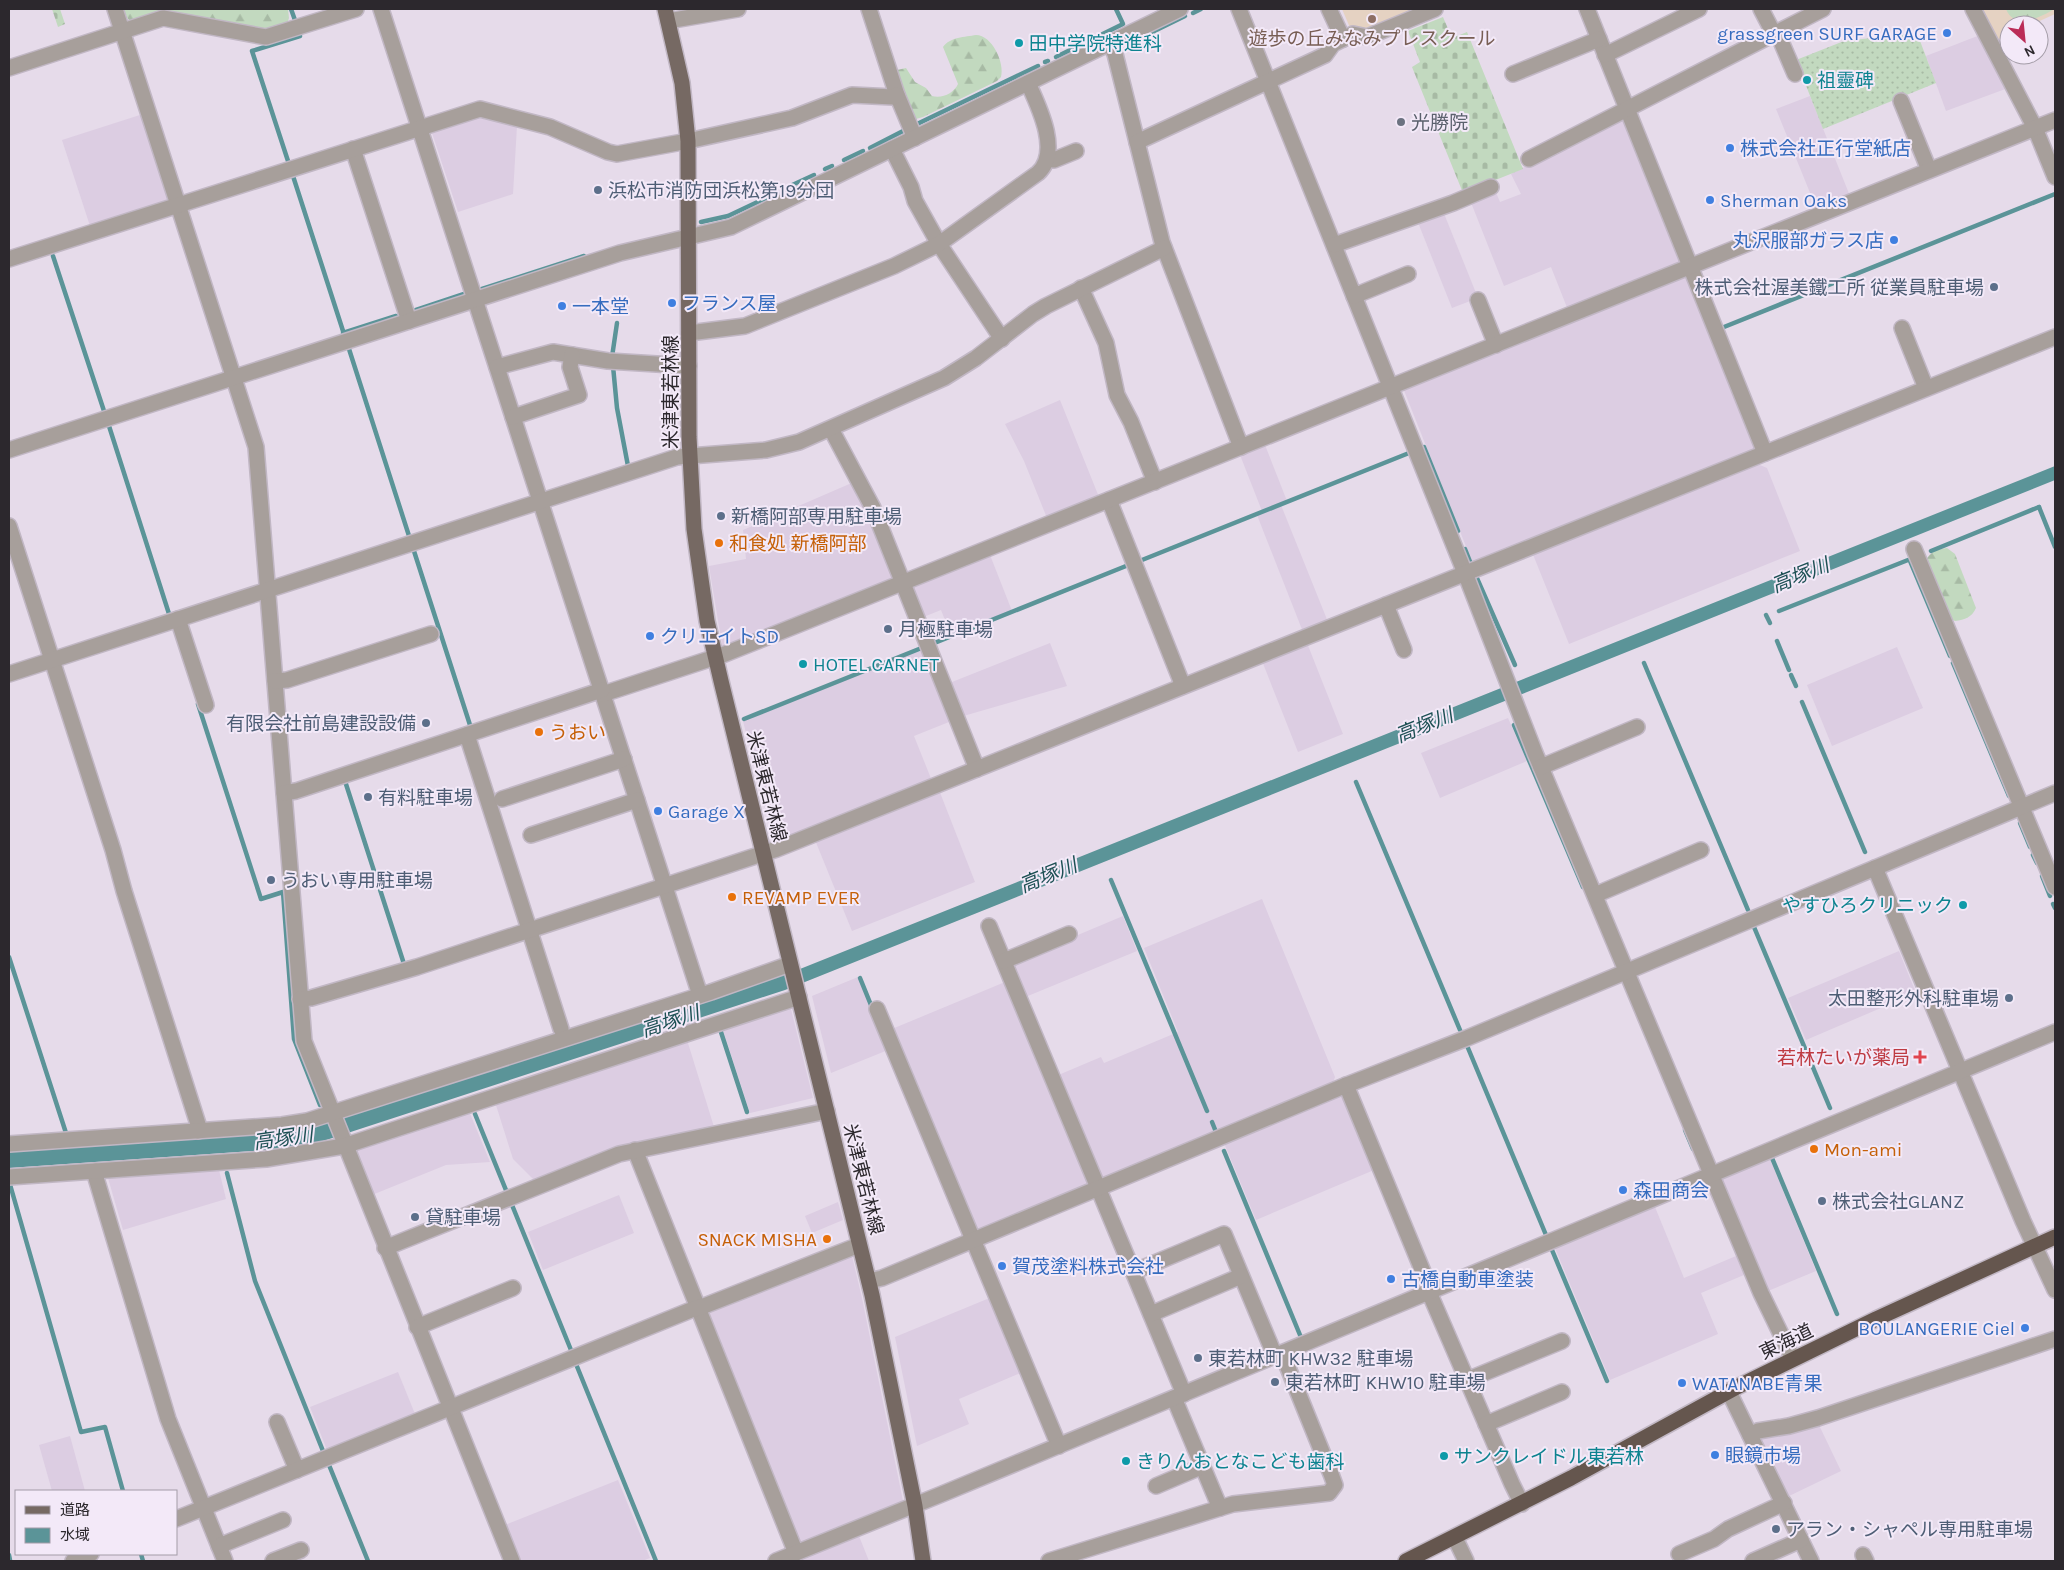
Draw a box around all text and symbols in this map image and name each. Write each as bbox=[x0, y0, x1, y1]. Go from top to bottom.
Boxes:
marker: 遊歩の丘みなみプレスクール bbox=[1366, 13, 1378, 25]
north arrow bbox=[1999, 15, 2049, 65]
place label: grassgreen SURF GARAGE bbox=[1717, 23, 1937, 45]
marker: grassgreen SURF GARAGE bbox=[1941, 27, 1953, 39]
place label: 遊歩の丘みなみプレスクール bbox=[1248, 28, 1496, 50]
place label: 田中学院特進科 bbox=[1029, 33, 1162, 55]
marker: 田中学院特進科 bbox=[1013, 37, 1025, 49]
text: N bbox=[2021, 41, 2038, 61]
place label: 祖靈碑 bbox=[1817, 70, 1874, 92]
marker: 祖靈碑 bbox=[1801, 74, 1813, 86]
place label: 光勝院 bbox=[1411, 112, 1468, 134]
marker: 光勝院 bbox=[1395, 116, 1407, 128]
place label: 株式会社正行堂紙店 bbox=[1740, 138, 1911, 160]
marker: 株式会社正行堂紙店 bbox=[1724, 142, 1736, 154]
place label: 浜松市消防団浜松第19分団 bbox=[608, 180, 834, 202]
marker: 浜松市消防団浜松第19分団 bbox=[592, 184, 604, 196]
place label: Sherman Oaks bbox=[1720, 190, 1847, 212]
marker: Sherman Oaks bbox=[1704, 194, 1716, 206]
place label: 丸沢服部ガラス店 bbox=[1732, 230, 1884, 252]
marker: 丸沢服部ガラス店 bbox=[1888, 234, 1900, 246]
place label: 株式会社渥美鐵工所 従業員駐車場 bbox=[1694, 277, 1984, 299]
marker: 株式会社渥美鐵工所 従業員駐車場 bbox=[1988, 281, 2000, 293]
place label: フランス屋 bbox=[682, 293, 777, 315]
place label: 一本堂 bbox=[572, 296, 629, 318]
marker: フランス屋 bbox=[666, 297, 678, 309]
marker: 一本堂 bbox=[556, 300, 568, 312]
street label: 米津東若林線 bbox=[660, 335, 682, 449]
place label: 新橋阿部専用駐車場 bbox=[731, 506, 902, 528]
marker: 新橋阿部専用駐車場 bbox=[715, 510, 727, 522]
place label: 和食処 新橋阿部 bbox=[729, 533, 867, 555]
marker: 和食処 新橋阿部 bbox=[713, 537, 725, 549]
water label: 高塚川 bbox=[1768, 553, 1834, 597]
place label: 月極駐車場 bbox=[898, 619, 993, 641]
marker: 月極駐車場 bbox=[882, 623, 894, 635]
place label: クリエイトSD bbox=[660, 626, 779, 648]
marker: クリエイトSD bbox=[644, 630, 656, 642]
place label: HOTEL CARNET bbox=[813, 654, 939, 676]
marker: HOTEL CARNET bbox=[797, 658, 809, 670]
water label: 高塚川 bbox=[1392, 703, 1458, 747]
place label: 有限会社前島建設設備 bbox=[226, 713, 416, 735]
marker: 有限会社前島建設設備 bbox=[420, 717, 432, 729]
place label: うおい bbox=[549, 722, 606, 744]
marker: うおい bbox=[533, 726, 545, 738]
street label: 米津東若林線 bbox=[742, 728, 790, 844]
place label: 有料駐車場 bbox=[378, 787, 473, 809]
marker: 有料駐車場 bbox=[362, 791, 374, 803]
place label: Garage X bbox=[668, 801, 745, 823]
marker: Garage X bbox=[652, 805, 664, 817]
water label: 高塚川 bbox=[1016, 853, 1082, 897]
place label: うおい専用駐車場 bbox=[281, 870, 433, 892]
marker: うおい専用駐車場 bbox=[265, 874, 277, 886]
place label: REVAMP EVER bbox=[742, 887, 860, 909]
marker: REVAMP EVER bbox=[726, 891, 738, 903]
place label: やすひろクリニック bbox=[1782, 895, 1953, 917]
marker: やすひろクリニック bbox=[1957, 899, 1969, 911]
place label: 太田整形外科駐車場 bbox=[1828, 988, 1999, 1010]
marker: 太田整形外科駐車場 bbox=[2003, 992, 2015, 1004]
water label: 高塚川 bbox=[638, 1001, 704, 1042]
place label: 若林たいが薬局 bbox=[1777, 1047, 1910, 1069]
marker: 若林たいが薬局 bbox=[1914, 1051, 1926, 1063]
street label: 米津東若林線 bbox=[839, 1121, 887, 1237]
water label: 高塚川 bbox=[252, 1123, 316, 1154]
place label: Mon-ami bbox=[1824, 1139, 1902, 1161]
marker: Mon-ami bbox=[1808, 1143, 1820, 1155]
place label: 森田商会 bbox=[1633, 1180, 1709, 1202]
marker: 森田商会 bbox=[1617, 1184, 1629, 1196]
place label: 株式会社GLANZ bbox=[1832, 1191, 1964, 1213]
marker: 株式会社GLANZ bbox=[1816, 1195, 1828, 1207]
place label: 貸駐車場 bbox=[425, 1207, 501, 1229]
marker: 貸駐車場 bbox=[409, 1211, 421, 1223]
place label: SNACK MISHA bbox=[697, 1229, 817, 1251]
marker: SNACK MISHA bbox=[821, 1233, 833, 1245]
place label: 賀茂塗料株式会社 bbox=[1012, 1256, 1164, 1278]
marker: 賀茂塗料株式会社 bbox=[996, 1260, 1008, 1272]
place label: 古橋自動車塗装 bbox=[1401, 1269, 1534, 1291]
marker: 古橋自動車塗装 bbox=[1385, 1273, 1397, 1285]
place label: BOULANGERIE Ciel bbox=[1858, 1318, 2015, 1340]
street label: 東海道 bbox=[1756, 1320, 1817, 1364]
marker: BOULANGERIE Ciel bbox=[2019, 1322, 2031, 1334]
place label: 東若林町 KHW32 駐車場 bbox=[1208, 1348, 1414, 1370]
marker: 東若林町 KHW32 駐車場 bbox=[1192, 1352, 1204, 1364]
place label: 東若林町 KHW10 駐車場 bbox=[1285, 1372, 1486, 1394]
place label: WATANABE青果 bbox=[1692, 1373, 1823, 1395]
marker: 東若林町 KHW10 駐車場 bbox=[1269, 1376, 1281, 1388]
marker: WATANABE青果 bbox=[1676, 1377, 1688, 1389]
place label: 眼鏡市場 bbox=[1725, 1445, 1801, 1467]
place label: サンクレイドル東若林 bbox=[1454, 1446, 1644, 1468]
marker: 眼鏡市場 bbox=[1709, 1449, 1721, 1461]
marker: サンクレイドル東若林 bbox=[1438, 1450, 1450, 1462]
place label: きりんおとなこども歯科 bbox=[1136, 1451, 1344, 1473]
marker: きりんおとなこども歯科 bbox=[1120, 1455, 1132, 1467]
legend bbox=[15, 1490, 178, 1555]
text: 道路 bbox=[60, 1501, 90, 1519]
place label: アラン・シャペル専用駐車場 bbox=[1786, 1519, 2033, 1541]
marker: アラン・シャペル専用駐車場 bbox=[1770, 1523, 1782, 1535]
text: 水域 bbox=[60, 1526, 90, 1544]

